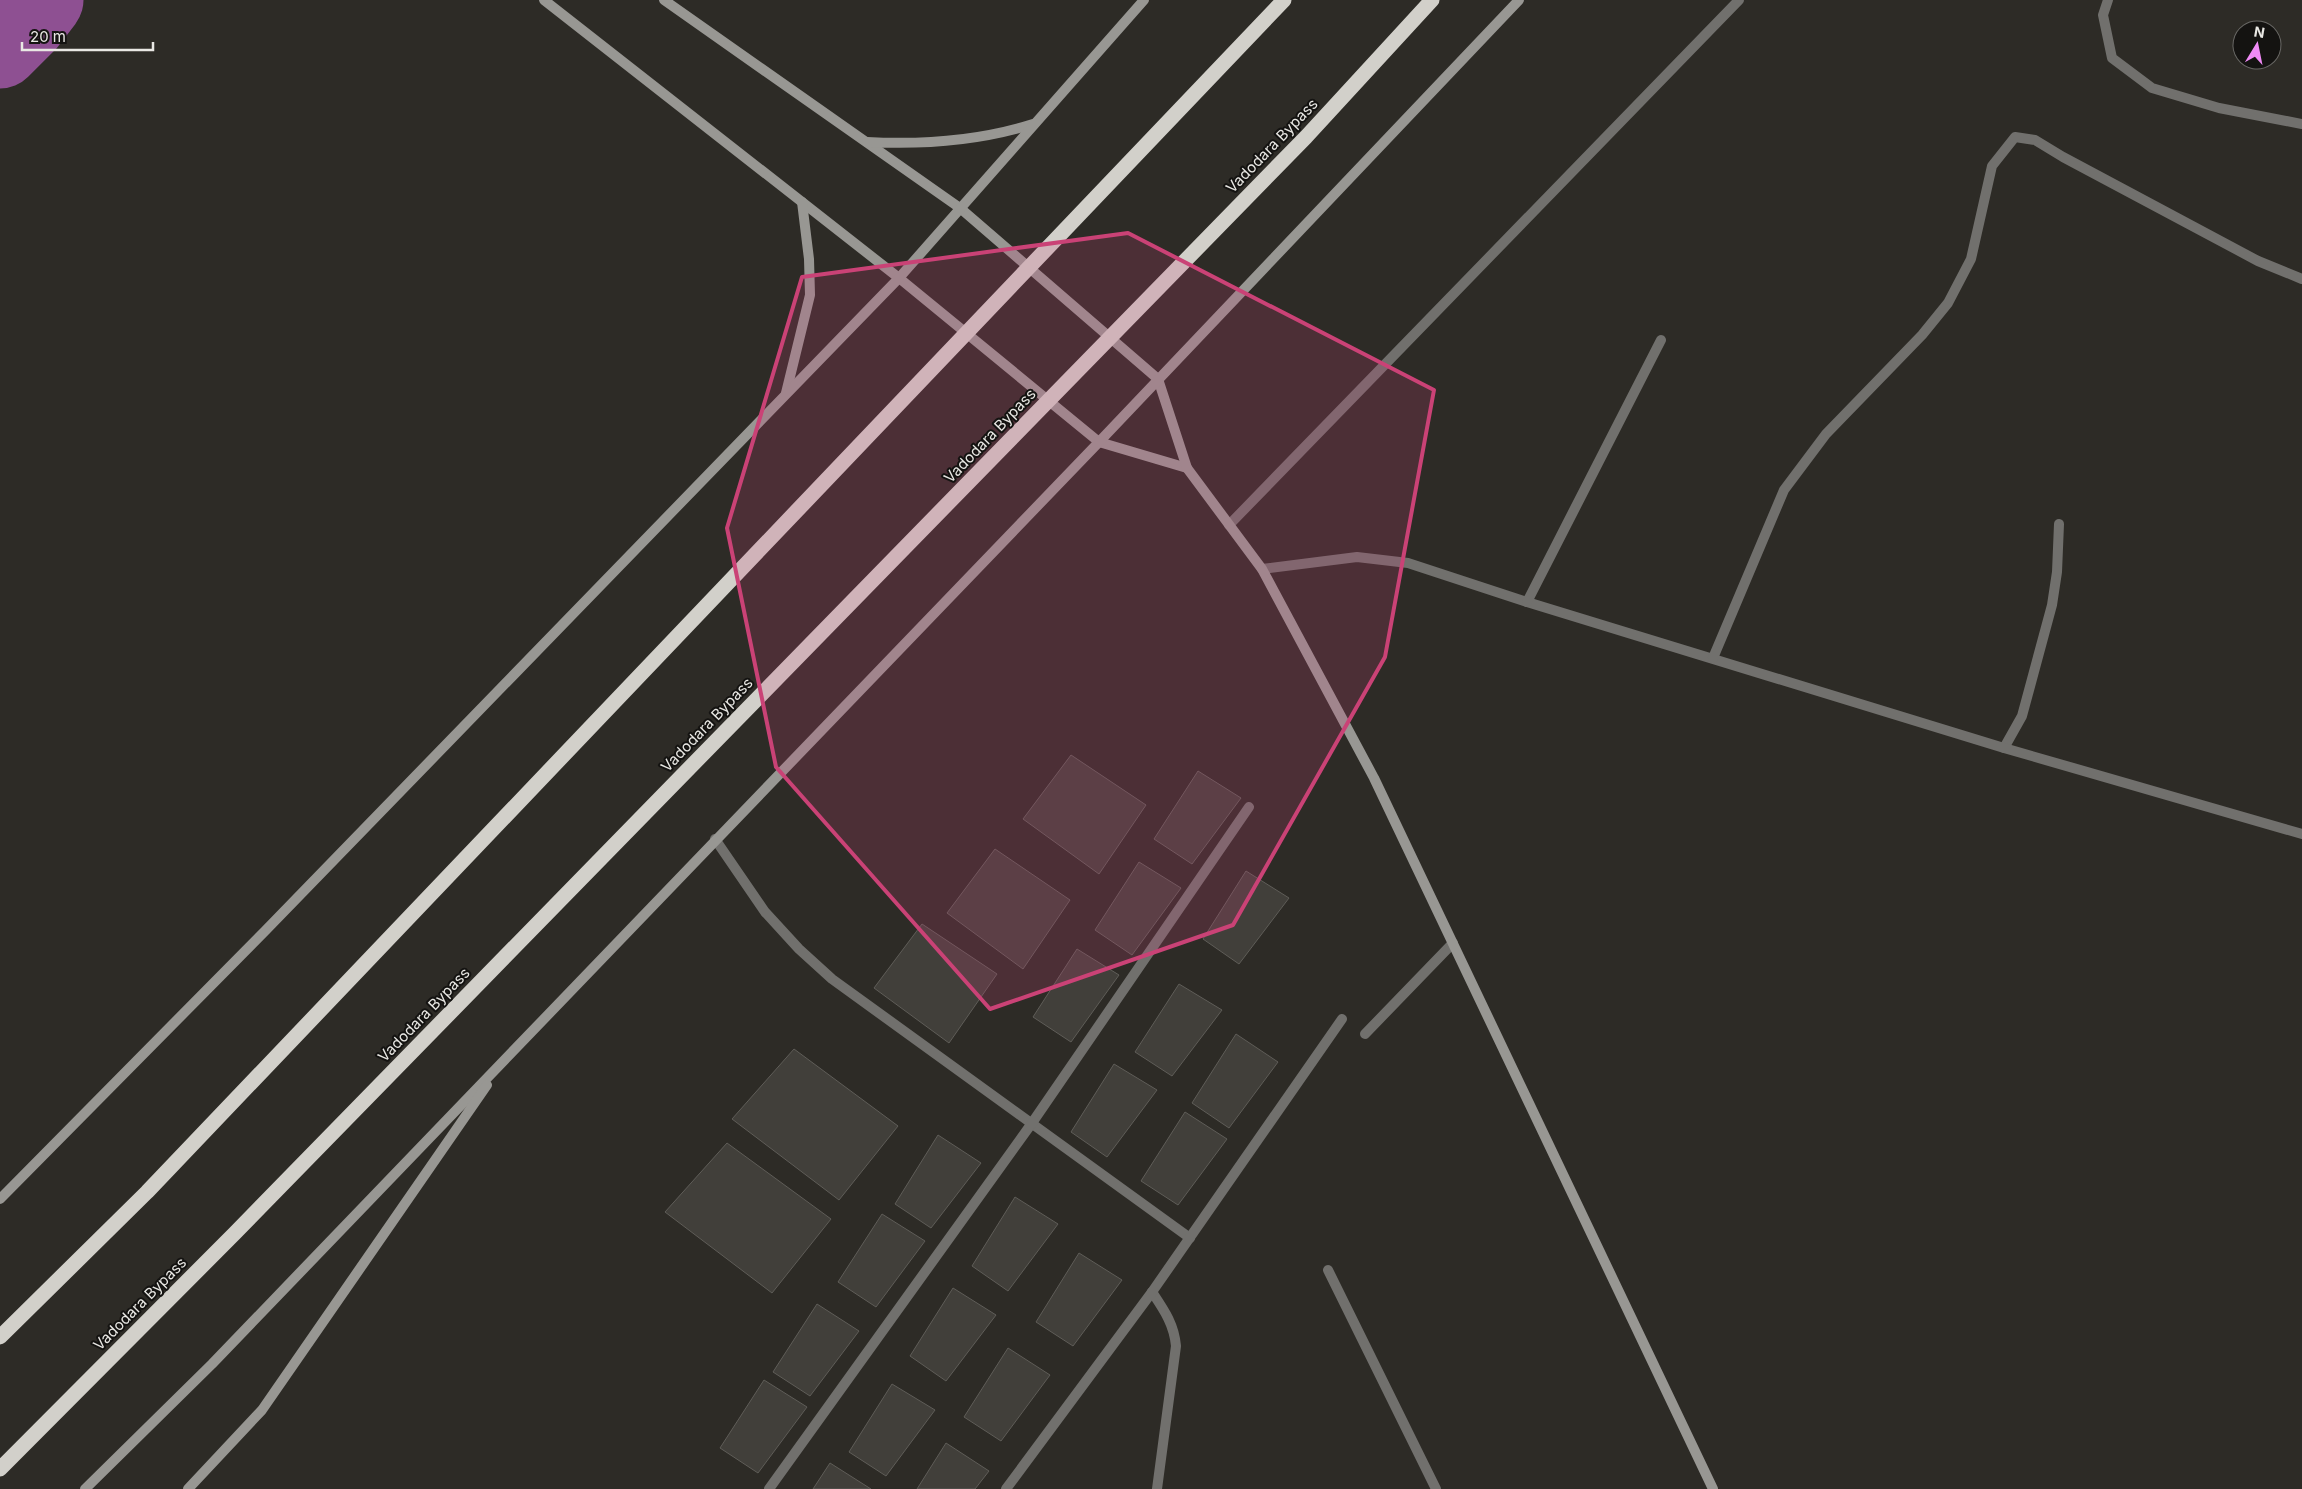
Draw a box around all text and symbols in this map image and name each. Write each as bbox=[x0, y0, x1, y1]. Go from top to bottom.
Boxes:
scale bar bbox=[22, 20, 154, 52]
north arrow bbox=[2232, 20, 2282, 70]
text: N bbox=[2253, 22, 2266, 41]
text: 20 m bbox=[30, 27, 66, 46]
street label: Vadodara Bypass bbox=[1222, 94, 1322, 197]
street label: Vadodara Bypass bbox=[940, 384, 1040, 487]
street label: Vadodara Bypass bbox=[657, 673, 757, 776]
street label: Vadodara Bypass bbox=[374, 963, 474, 1066]
street label: Vadodara Bypass bbox=[89, 1253, 190, 1354]

